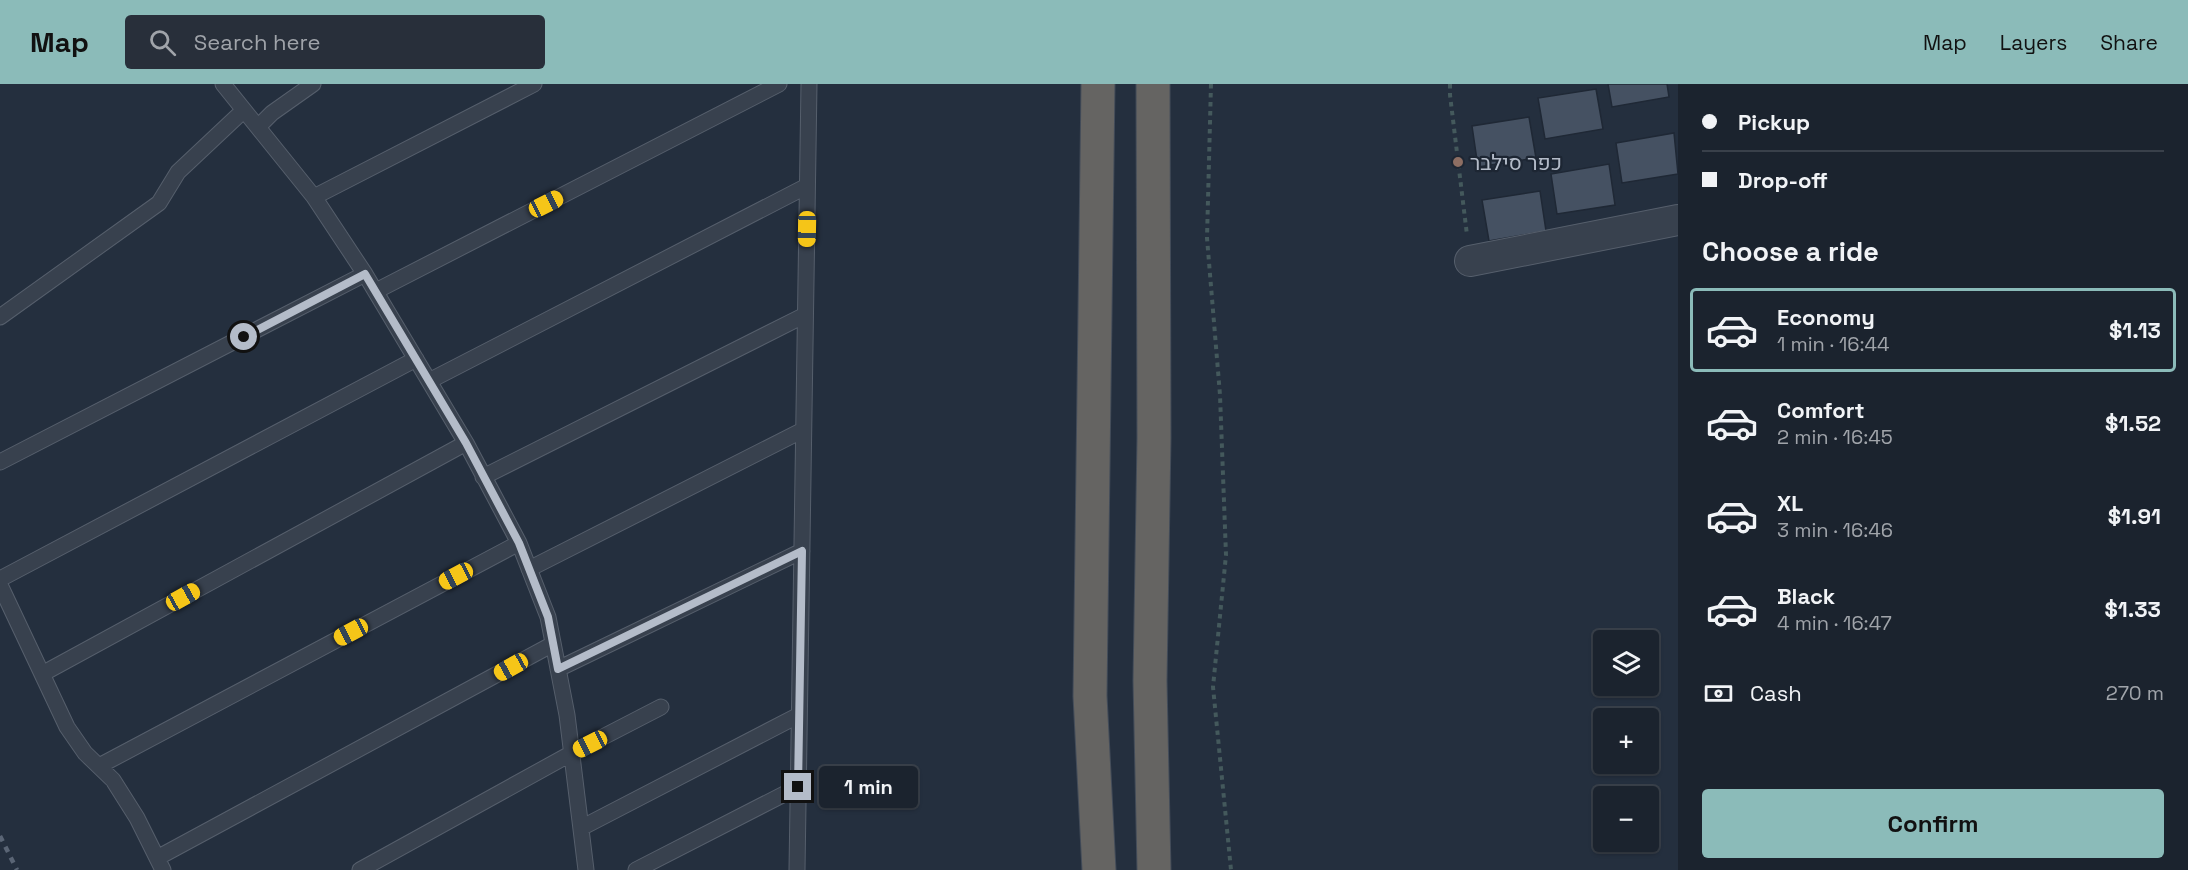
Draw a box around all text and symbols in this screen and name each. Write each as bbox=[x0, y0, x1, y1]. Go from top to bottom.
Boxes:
search box bbox=[125, 15, 545, 69]
text: Map bbox=[30, 24, 89, 60]
icon: search bbox=[146, 26, 179, 59]
text: Search here bbox=[194, 28, 321, 56]
text: Map bbox=[1923, 29, 1967, 56]
text: Layers bbox=[2000, 29, 2067, 56]
text: Share bbox=[2100, 29, 2158, 56]
text: Pickup bbox=[1738, 108, 1810, 136]
place label: כפר סילבר bbox=[1470, 149, 1562, 176]
marker: כפר סילבר bbox=[1451, 155, 1465, 169]
text: Drop-off bbox=[1738, 166, 1828, 194]
car bbox=[526, 188, 566, 220]
car bbox=[798, 211, 816, 247]
text: Choose a ride bbox=[1702, 234, 1879, 269]
icon: car bbox=[1705, 303, 1759, 357]
text: Economy bbox=[1777, 303, 1875, 331]
text: $1.13 bbox=[2109, 316, 2161, 344]
route start bbox=[230, 323, 257, 350]
text: 1 min · 16:44 bbox=[1777, 331, 1890, 357]
icon: car bbox=[1705, 396, 1759, 450]
text: Comfort bbox=[1777, 396, 1865, 424]
text: $1.52 bbox=[2105, 409, 2161, 437]
text: 2 min · 16:45 bbox=[1777, 424, 1893, 450]
icon: car bbox=[1705, 489, 1759, 543]
text: XL bbox=[1777, 489, 1803, 517]
text: $1.91 bbox=[2108, 502, 2161, 530]
text: 3 min · 16:46 bbox=[1777, 517, 1893, 543]
car bbox=[436, 560, 476, 592]
car bbox=[163, 580, 203, 614]
icon: car bbox=[1705, 582, 1759, 636]
text: Black bbox=[1777, 582, 1835, 610]
text: $1.33 bbox=[2104, 595, 2161, 623]
text: 4 min · 16:47 bbox=[1777, 610, 1892, 636]
car bbox=[331, 616, 371, 648]
map controls bbox=[1593, 630, 1659, 852]
button: layers bbox=[1593, 630, 1659, 696]
car bbox=[491, 650, 531, 684]
icon: cash bbox=[1702, 677, 1735, 710]
text: Cash bbox=[1750, 679, 1802, 707]
text: 270 m bbox=[2106, 680, 2164, 706]
button: + bbox=[1593, 708, 1659, 774]
car bbox=[570, 728, 610, 760]
callout: 1 min bbox=[819, 766, 918, 808]
route end bbox=[784, 773, 811, 800]
text: 1 min bbox=[844, 774, 893, 800]
button: − bbox=[1593, 786, 1659, 852]
button: Confirm bbox=[1702, 789, 2164, 858]

